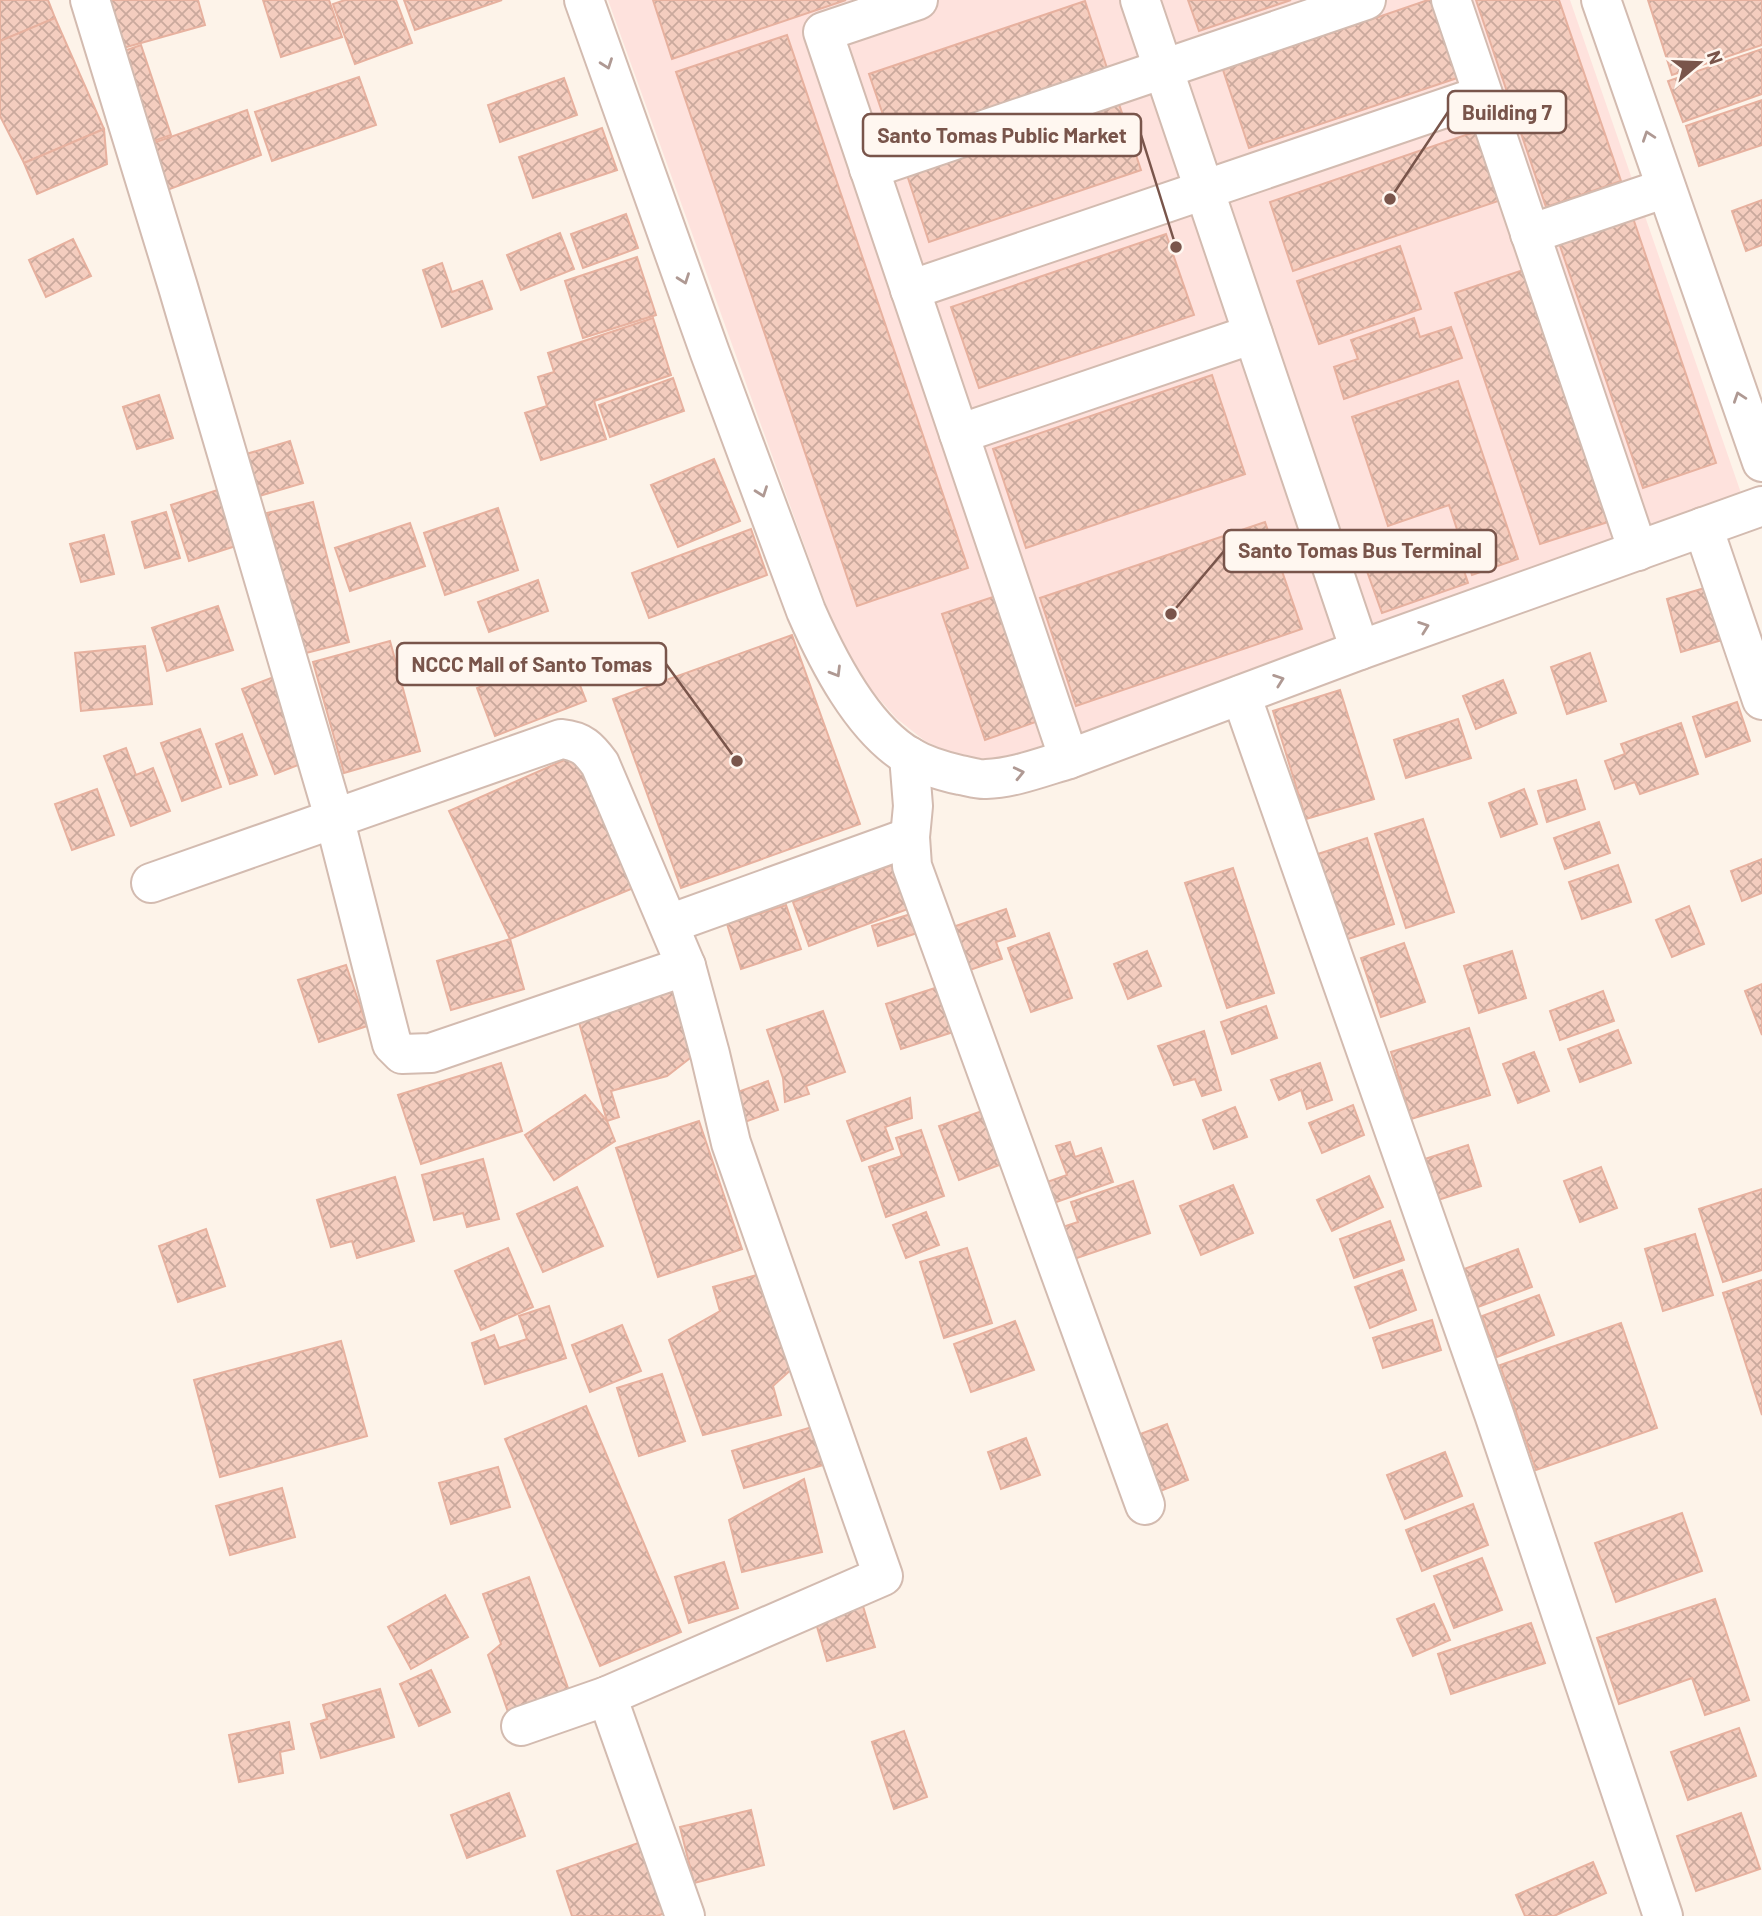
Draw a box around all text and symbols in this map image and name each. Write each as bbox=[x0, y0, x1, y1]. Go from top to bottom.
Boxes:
north arrow bbox=[1664, 28, 1734, 98]
text: N bbox=[1703, 48, 1728, 67]
one-way arrow bbox=[599, 58, 613, 70]
callout: Building 7 bbox=[1448, 91, 1566, 133]
text: Building 7 bbox=[1462, 99, 1552, 124]
callout: Santo Tomas Public Market bbox=[863, 114, 1141, 156]
text: Santo Tomas Public Market bbox=[877, 122, 1127, 147]
one-way arrow bbox=[1642, 131, 1656, 143]
one-way arrow bbox=[675, 272, 689, 284]
one-way arrow bbox=[1733, 392, 1747, 404]
one-way arrow bbox=[753, 486, 767, 498]
callout: Santo Tomas Bus Terminal bbox=[1224, 530, 1496, 572]
text: Santo Tomas Bus Terminal bbox=[1238, 537, 1482, 562]
one-way arrow bbox=[1418, 621, 1430, 635]
callout: NCCC Mall of Santo Tomas bbox=[397, 643, 666, 685]
text: NCCC Mall of Santo Tomas bbox=[412, 651, 652, 676]
one-way arrow bbox=[828, 664, 841, 677]
one-way arrow bbox=[1273, 675, 1285, 689]
one-way arrow bbox=[1013, 767, 1025, 782]

